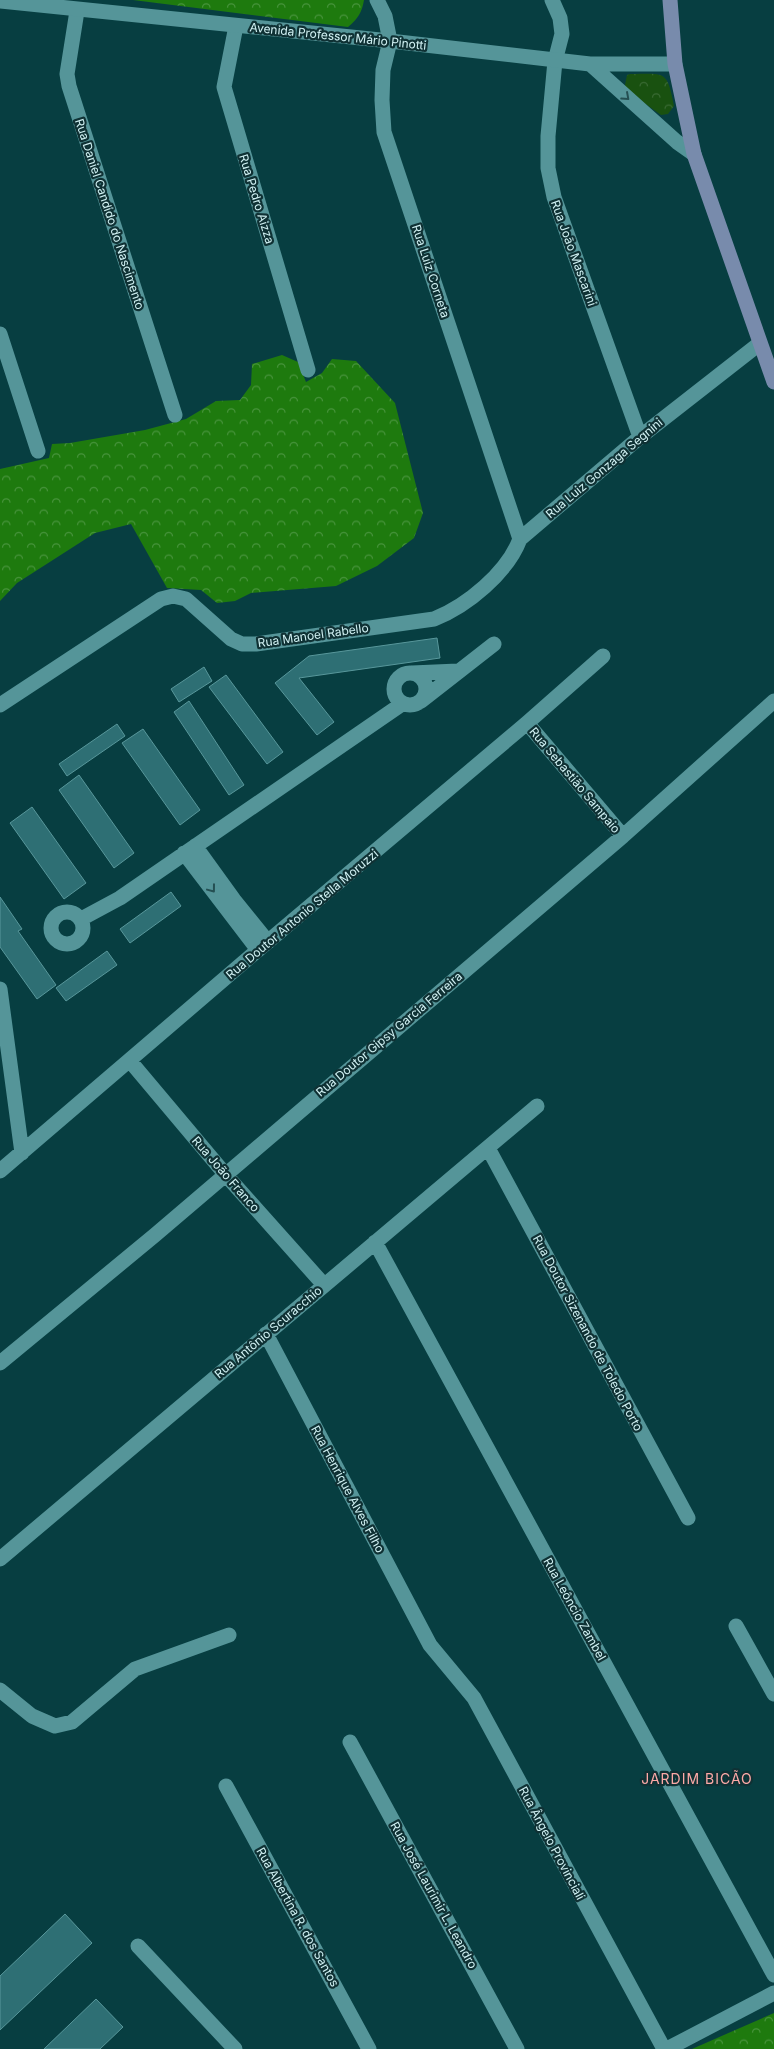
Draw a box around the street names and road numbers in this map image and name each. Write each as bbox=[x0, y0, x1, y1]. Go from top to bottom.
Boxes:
street label: Avenida Professor Mário Pinotti bbox=[249, 19, 427, 53]
street label: Rua Daniel Candido do Nascimento bbox=[72, 117, 148, 311]
street label: Rua Pedro Aizza bbox=[236, 152, 278, 246]
street label: Rua João Mascarini bbox=[548, 198, 600, 308]
street label: Rua Luiz Corneta bbox=[409, 222, 453, 320]
street label: Rua Luiz Gonzaga Segnini bbox=[543, 415, 666, 521]
street label: Rua Manoel Rabello bbox=[257, 620, 369, 650]
street label: Rua Sebastião Sampaio bbox=[526, 724, 624, 836]
street label: Rua Doutor Antonio Stella Moruzzi bbox=[223, 846, 381, 982]
street label: Rua Doutor Gipsy Garcia Ferreira bbox=[313, 968, 465, 1100]
street label: Rua João Franco bbox=[189, 1133, 263, 1215]
street label: Rua Doutor Sizenando de Toledo Porto bbox=[530, 1232, 646, 1434]
street label: Rua Antônio Scuracchio bbox=[211, 1283, 325, 1381]
street label: Rua Henrique Alves Filho bbox=[308, 1423, 388, 1555]
street label: Rua Leôncio Zambel bbox=[540, 1555, 610, 1663]
street label: Rua Ângelo Provinciali bbox=[516, 1784, 588, 1902]
street label: Rua José Laurimir L. Leandro bbox=[387, 1819, 481, 1971]
street label: Rua Albertina R. dos Santos bbox=[253, 1845, 343, 1989]

